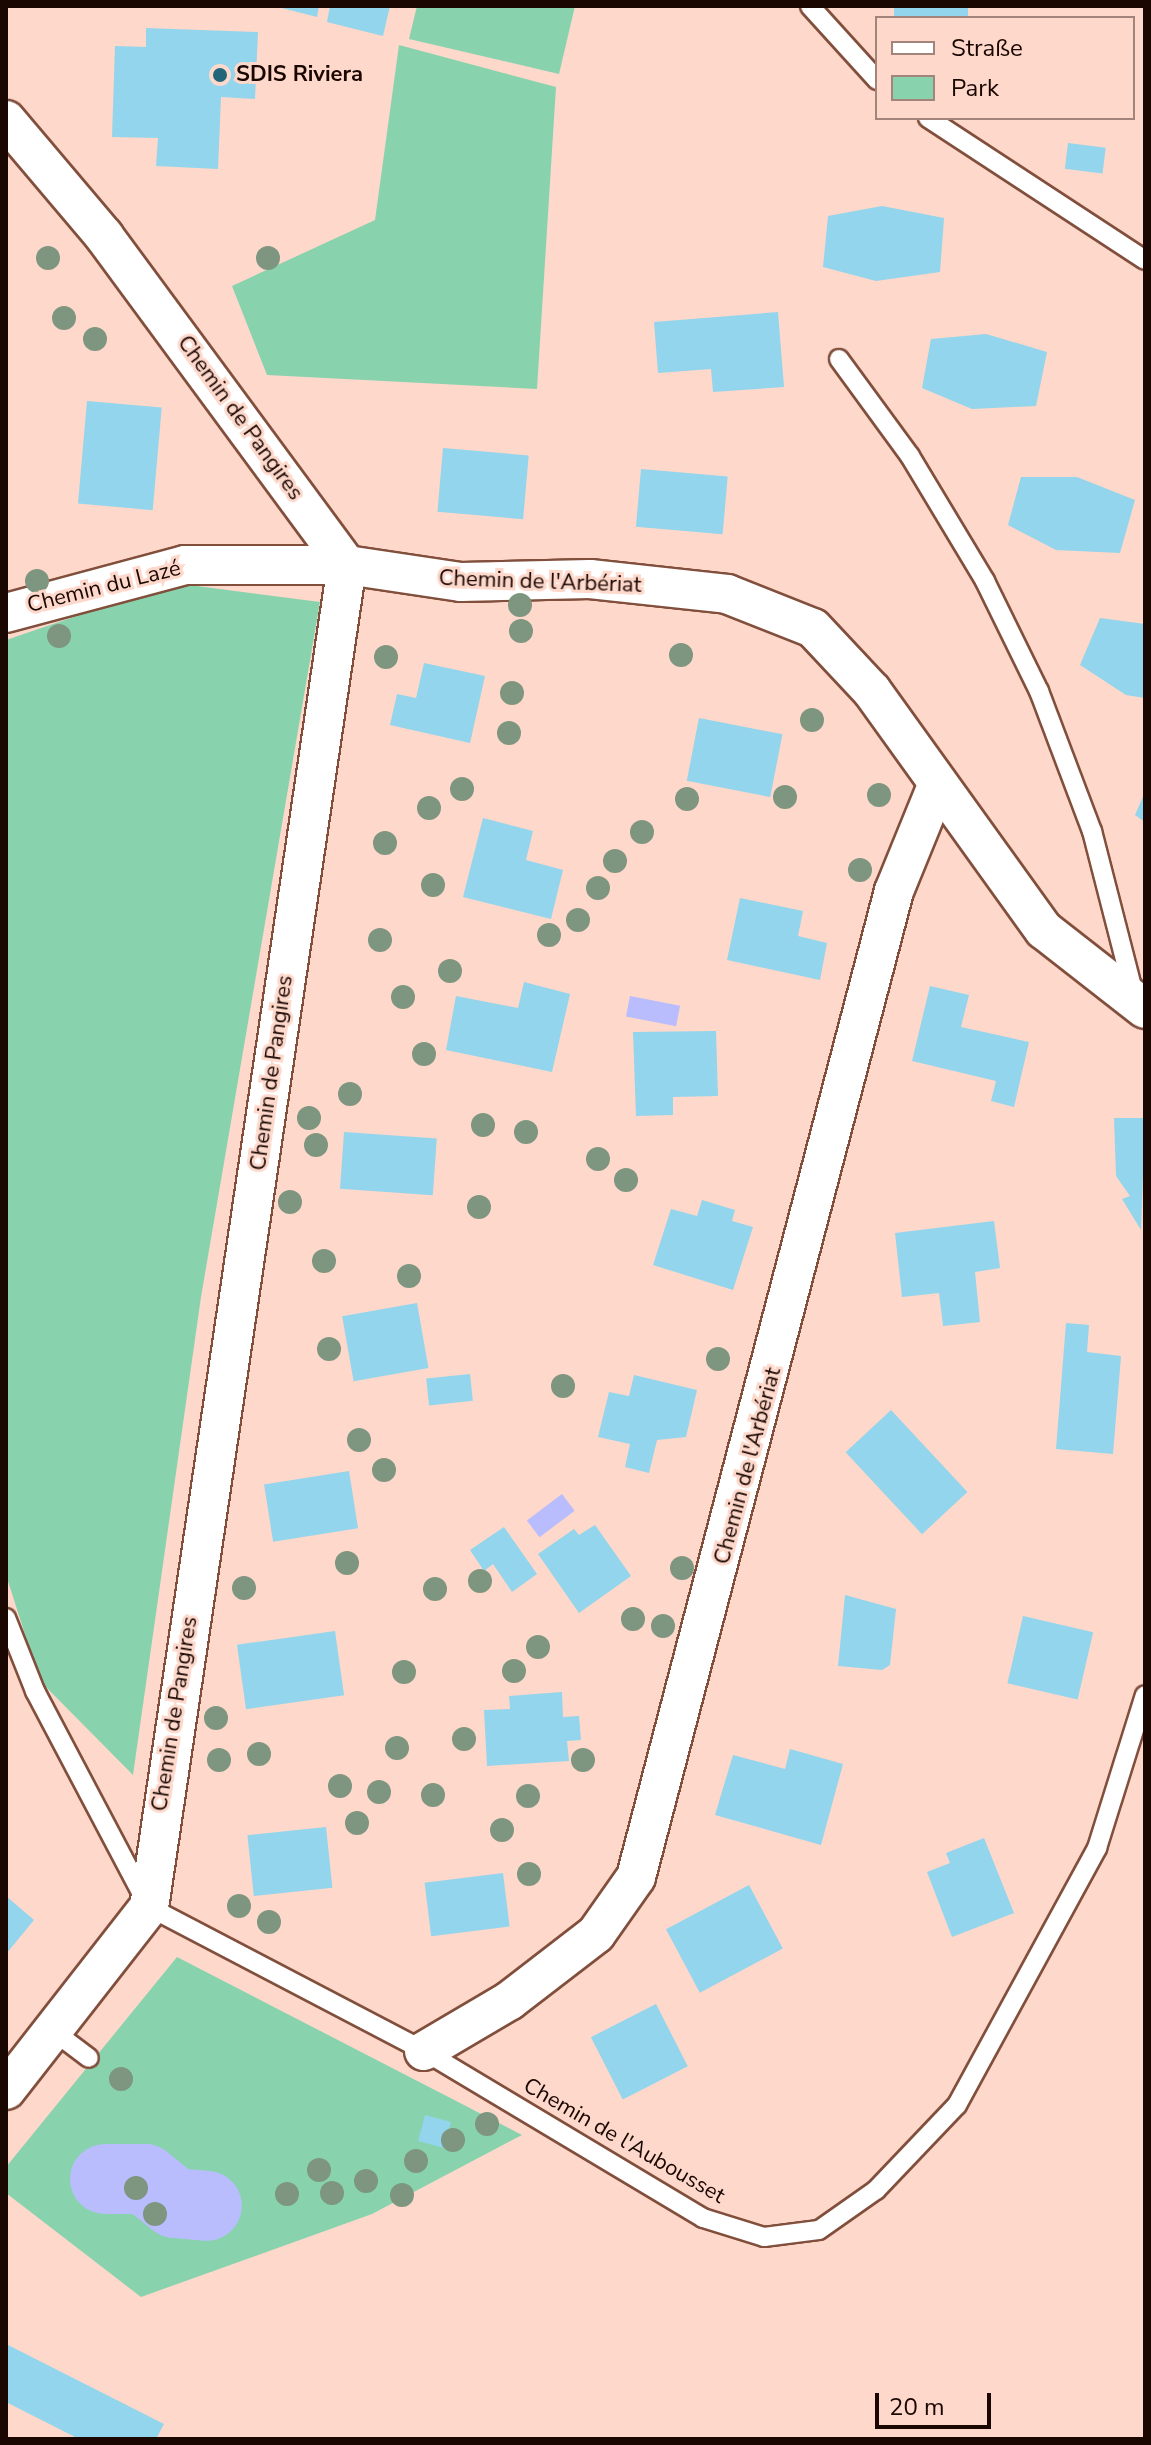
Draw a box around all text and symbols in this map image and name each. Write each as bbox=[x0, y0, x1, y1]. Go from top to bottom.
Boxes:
legend bbox=[875, 16, 1135, 120]
text: Straße bbox=[951, 32, 1023, 64]
place label: SDIS Riviera bbox=[236, 62, 363, 88]
marker: SDIS Riviera bbox=[211, 66, 229, 84]
text: Park bbox=[951, 72, 999, 104]
street label: Chemin de Pangires bbox=[171, 331, 309, 505]
street label: Chemin du Lazé bbox=[25, 555, 183, 619]
street label: Chemin de l'Arbériat bbox=[438, 565, 642, 599]
street label: Chemin de Pangires bbox=[245, 974, 299, 1172]
street label: Chemin de l'Arbériat bbox=[709, 1365, 787, 1567]
street label: Chemin de Pangires bbox=[147, 1615, 203, 1813]
street label: Chemin de l'Aubousset bbox=[519, 2073, 729, 2209]
scale bar bbox=[879, 2377, 995, 2427]
text: 20 m bbox=[889, 2391, 945, 2423]

